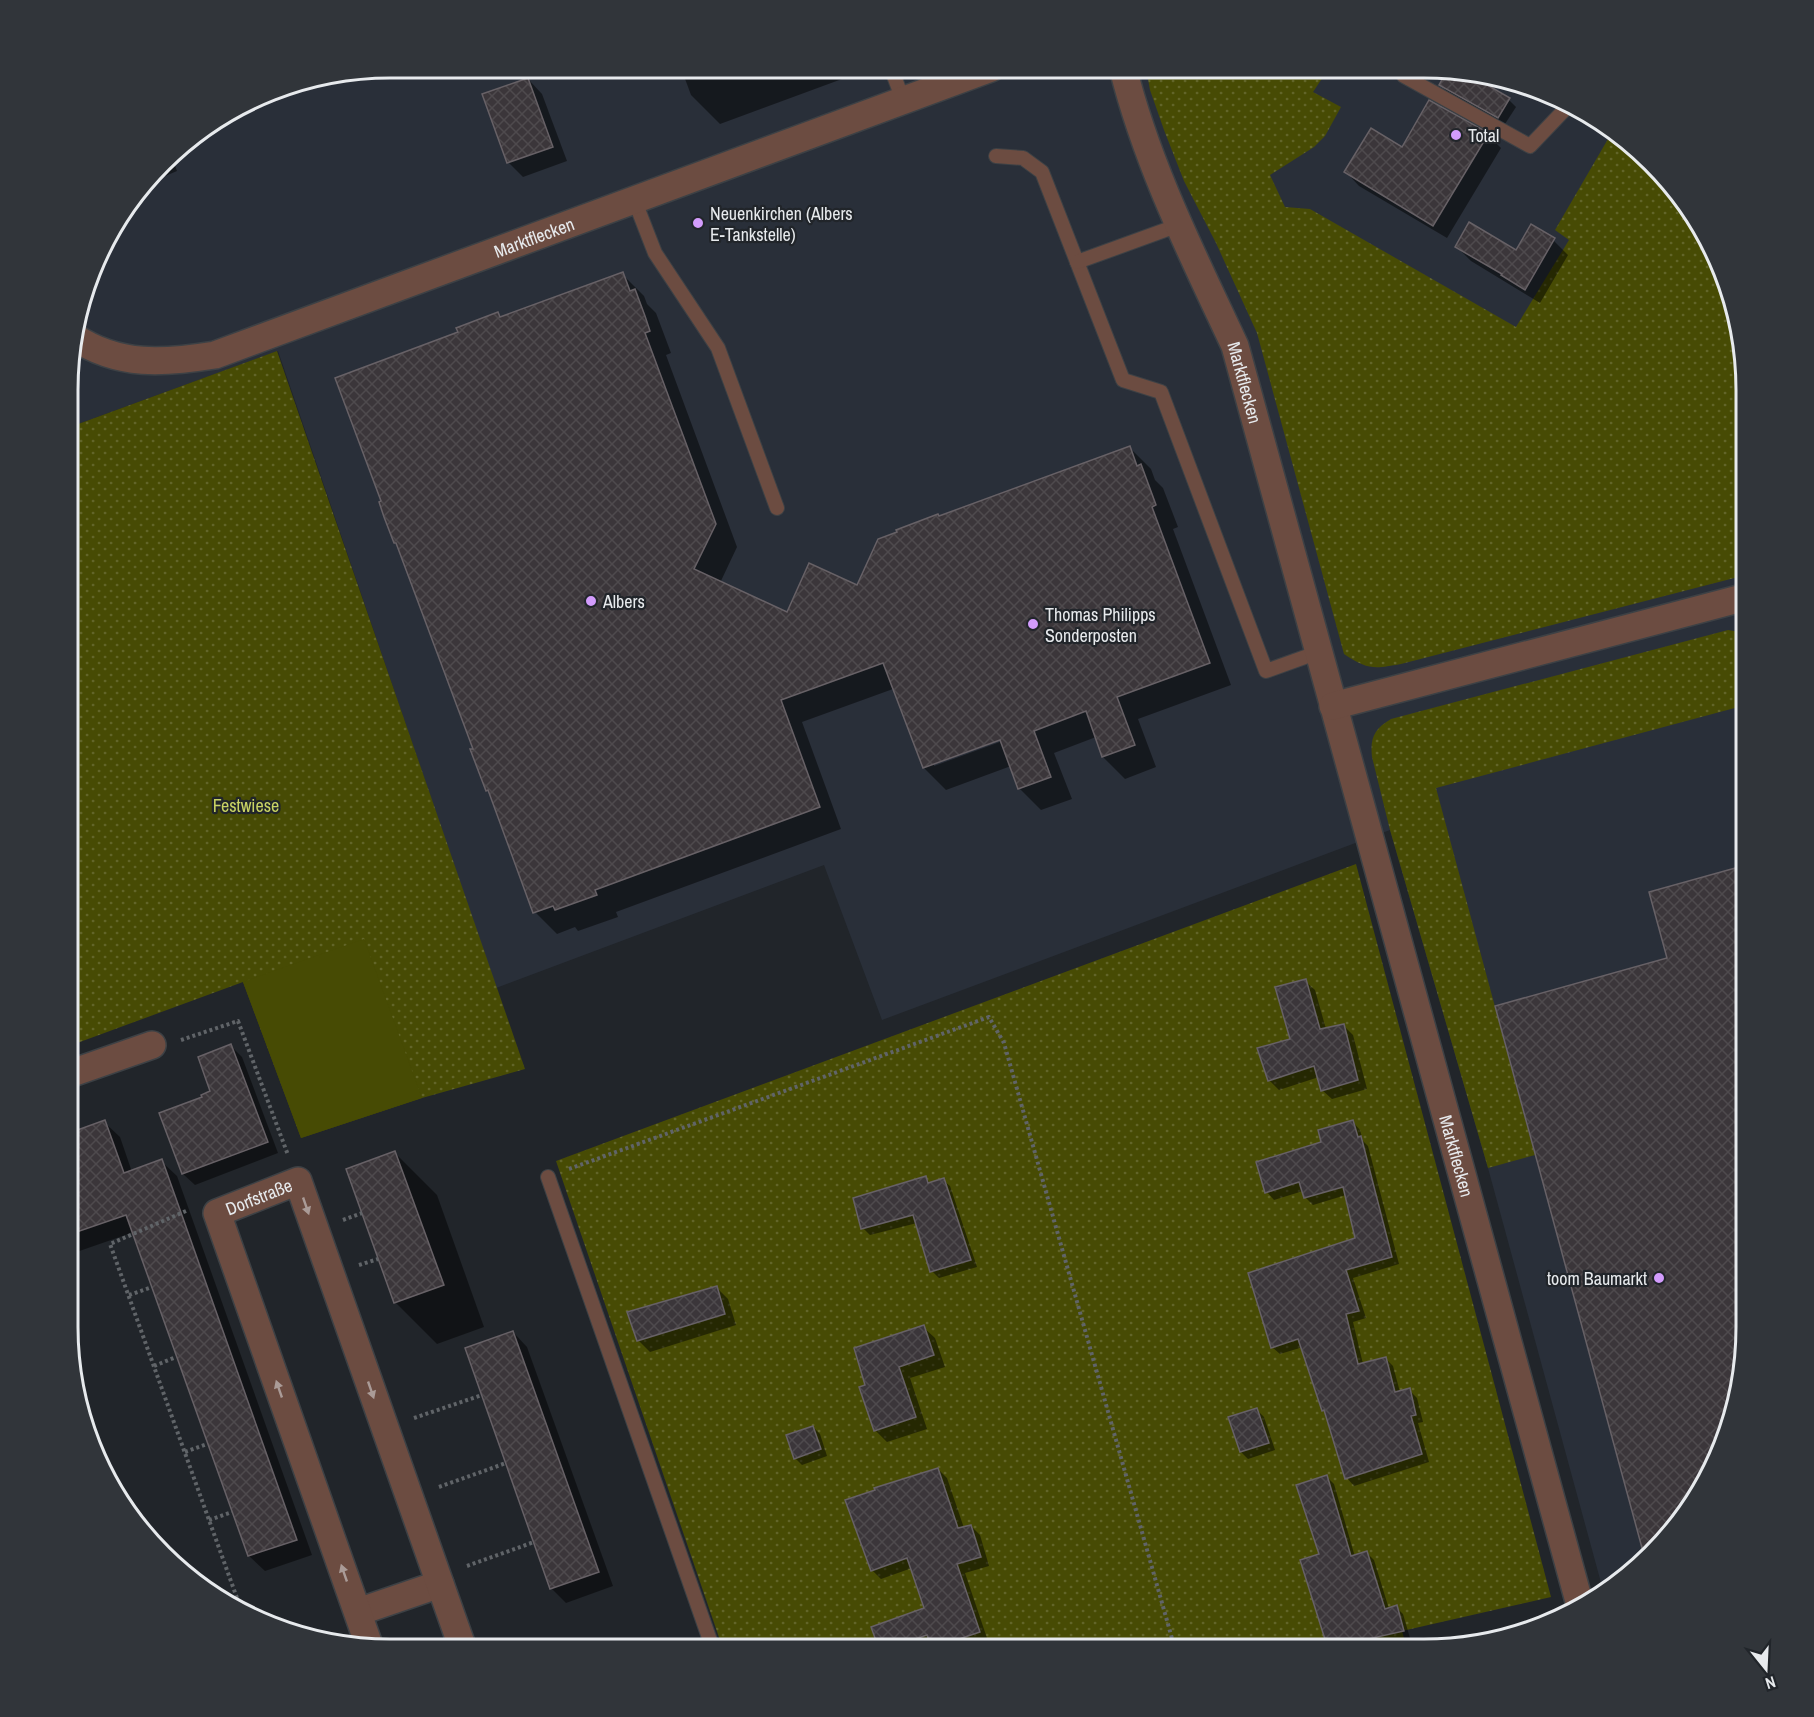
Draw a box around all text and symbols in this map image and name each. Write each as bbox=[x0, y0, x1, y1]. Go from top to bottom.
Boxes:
place label: Total bbox=[1468, 123, 1499, 148]
marker: Total bbox=[1449, 128, 1463, 142]
place label: Neuenkirchen (Albers E-Tankstelle) bbox=[710, 201, 853, 247]
street label: Marktflecken bbox=[490, 211, 578, 263]
marker: Neuenkirchen (Albers E-Tankstelle) bbox=[691, 216, 705, 230]
street label: Marktflecken bbox=[1222, 339, 1268, 426]
place label: Albers bbox=[602, 589, 645, 614]
marker: Albers bbox=[584, 594, 598, 608]
place label: Thomas Philipps Sonderposten bbox=[1045, 602, 1156, 648]
marker: Thomas Philipps Sonderposten bbox=[1026, 617, 1040, 631]
park label: Festwiese bbox=[213, 793, 279, 818]
street label: Marktflecken bbox=[1434, 1112, 1480, 1200]
street label: Dorfstraße bbox=[222, 1172, 296, 1221]
one-way arrow bbox=[302, 1197, 312, 1215]
place label: toom Baumarkt bbox=[1547, 1266, 1647, 1291]
marker: toom Baumarkt bbox=[1652, 1271, 1666, 1285]
one-way arrow bbox=[273, 1379, 283, 1397]
one-way arrow bbox=[367, 1381, 377, 1399]
one-way arrow bbox=[338, 1563, 348, 1581]
north arrow bbox=[1736, 1639, 1796, 1699]
text: N bbox=[1763, 1671, 1779, 1695]

